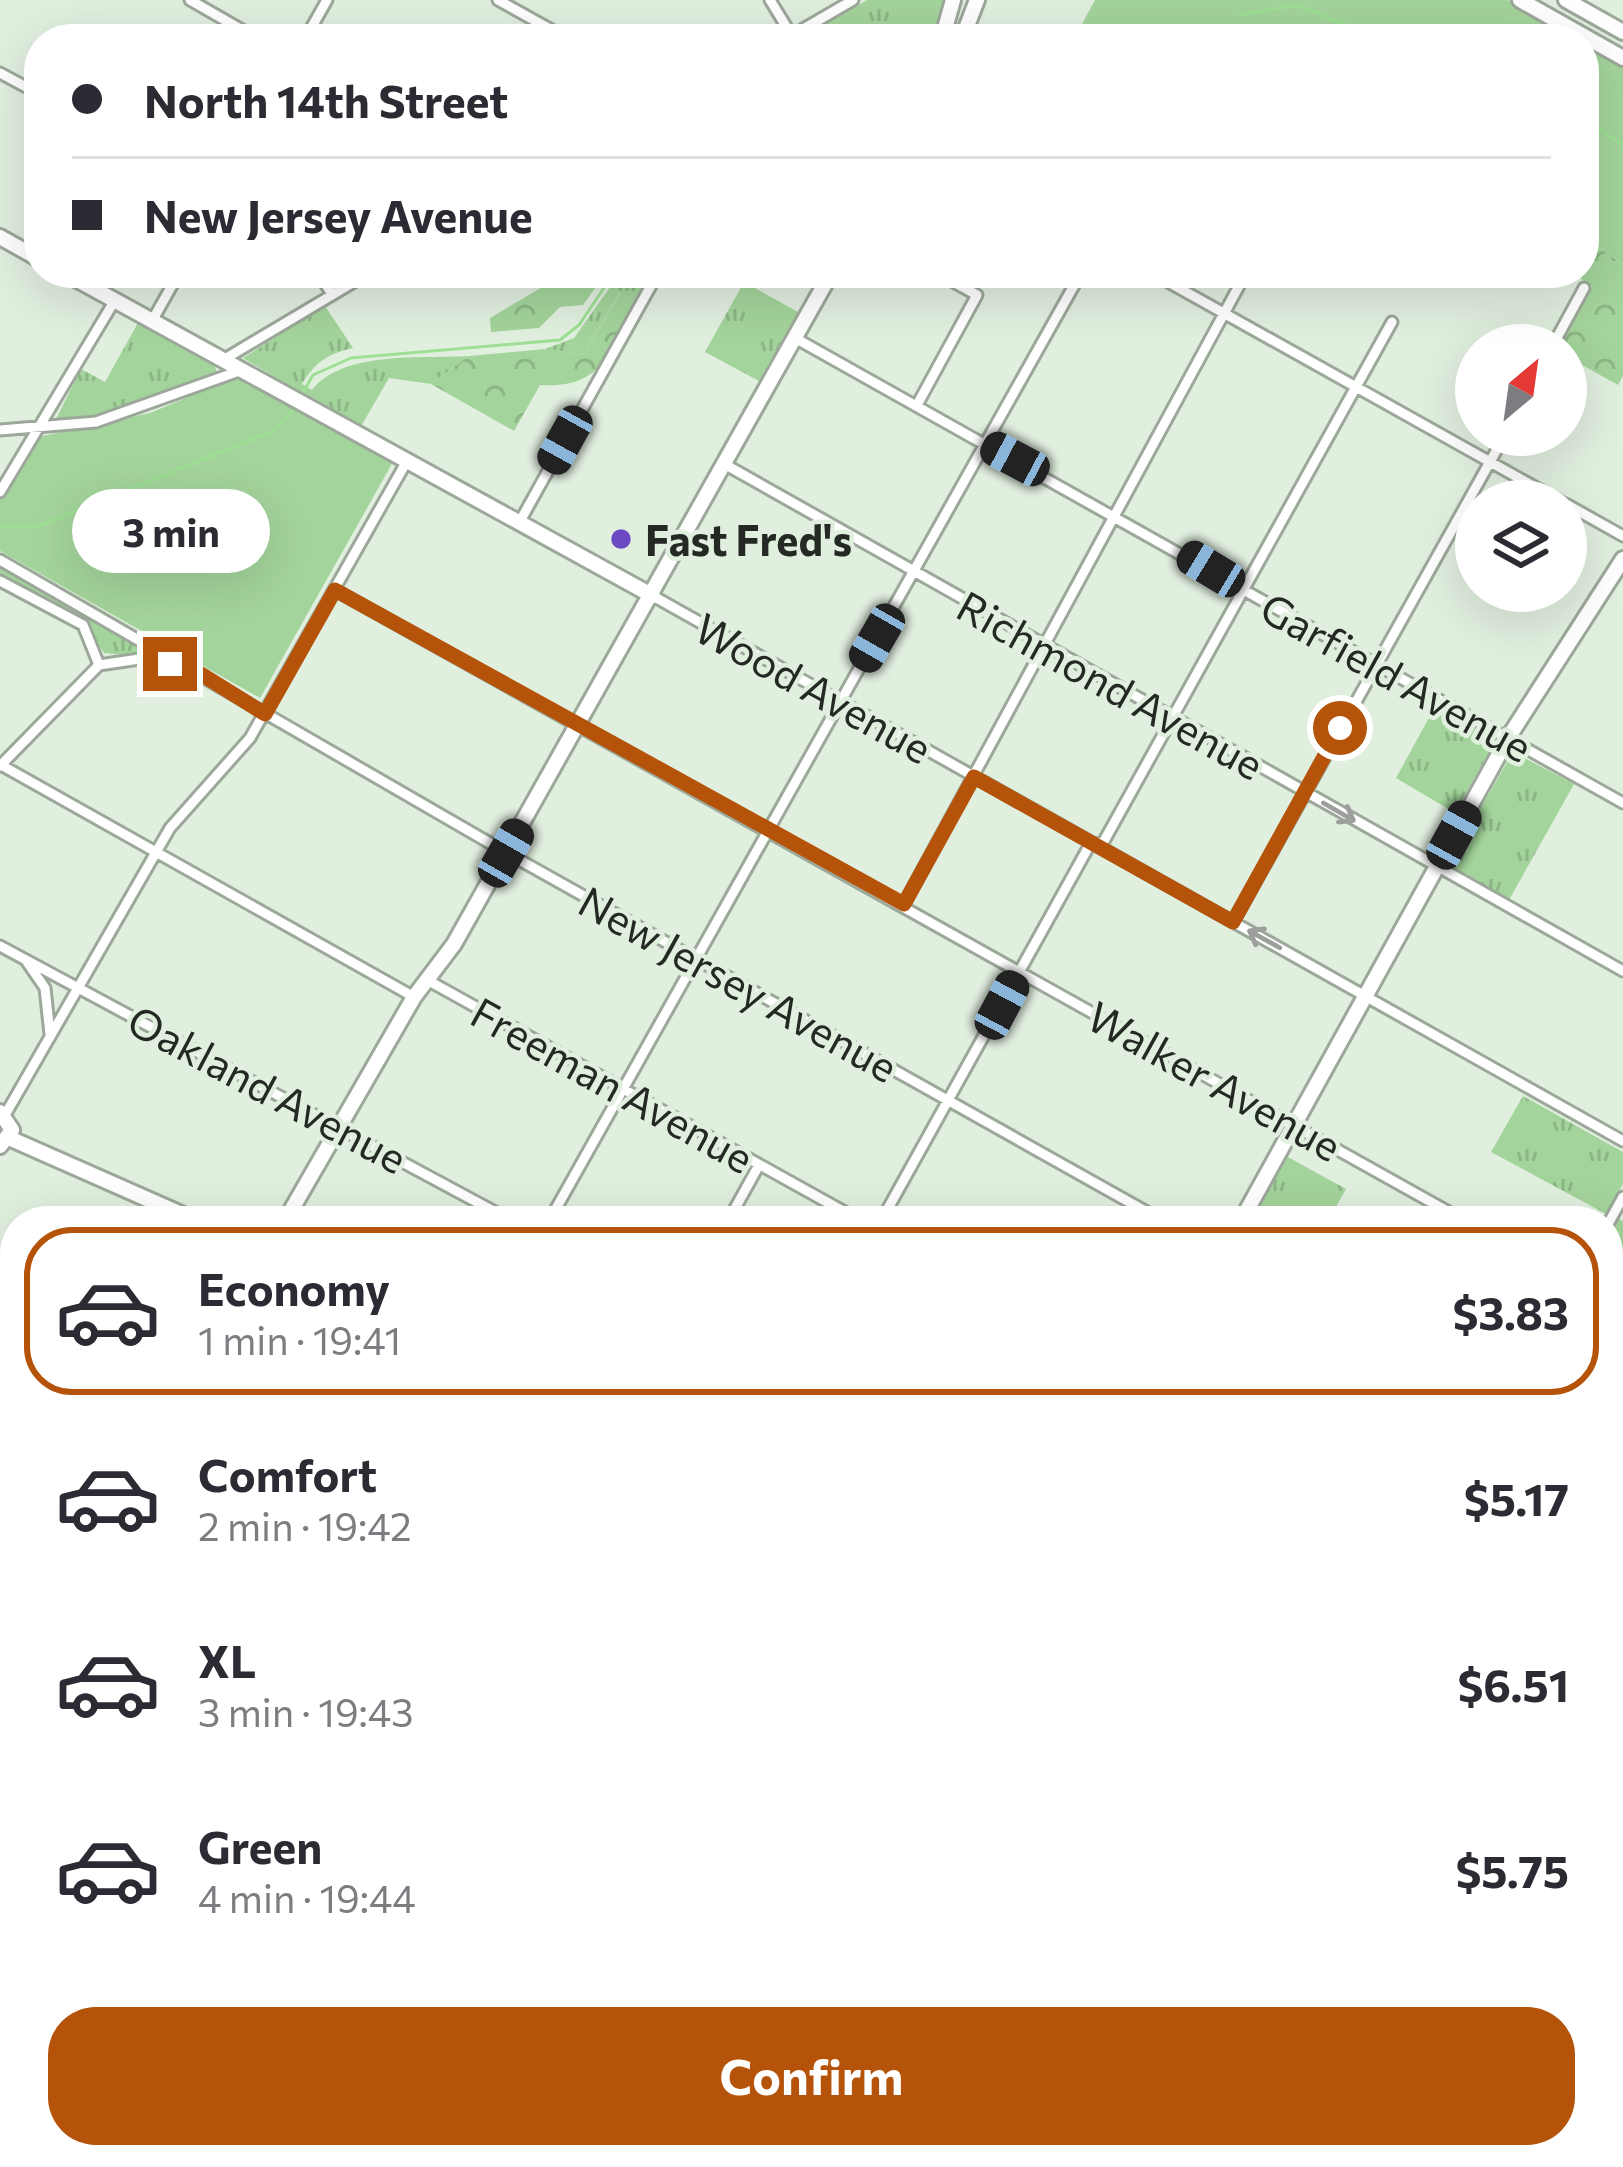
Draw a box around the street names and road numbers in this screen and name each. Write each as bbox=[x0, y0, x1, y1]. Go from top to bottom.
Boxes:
street label: Richmond Avenue bbox=[949, 578, 1273, 790]
street label: Garfield Avenue bbox=[1252, 580, 1542, 772]
street label: Wood Avenue bbox=[687, 601, 941, 773]
street label: New Jersey Avenue bbox=[571, 874, 907, 1092]
street label: Freeman Avenue bbox=[463, 985, 763, 1183]
street label: Walker Avenue bbox=[1079, 989, 1351, 1171]
street label: Oakland Avenue bbox=[120, 993, 416, 1183]

